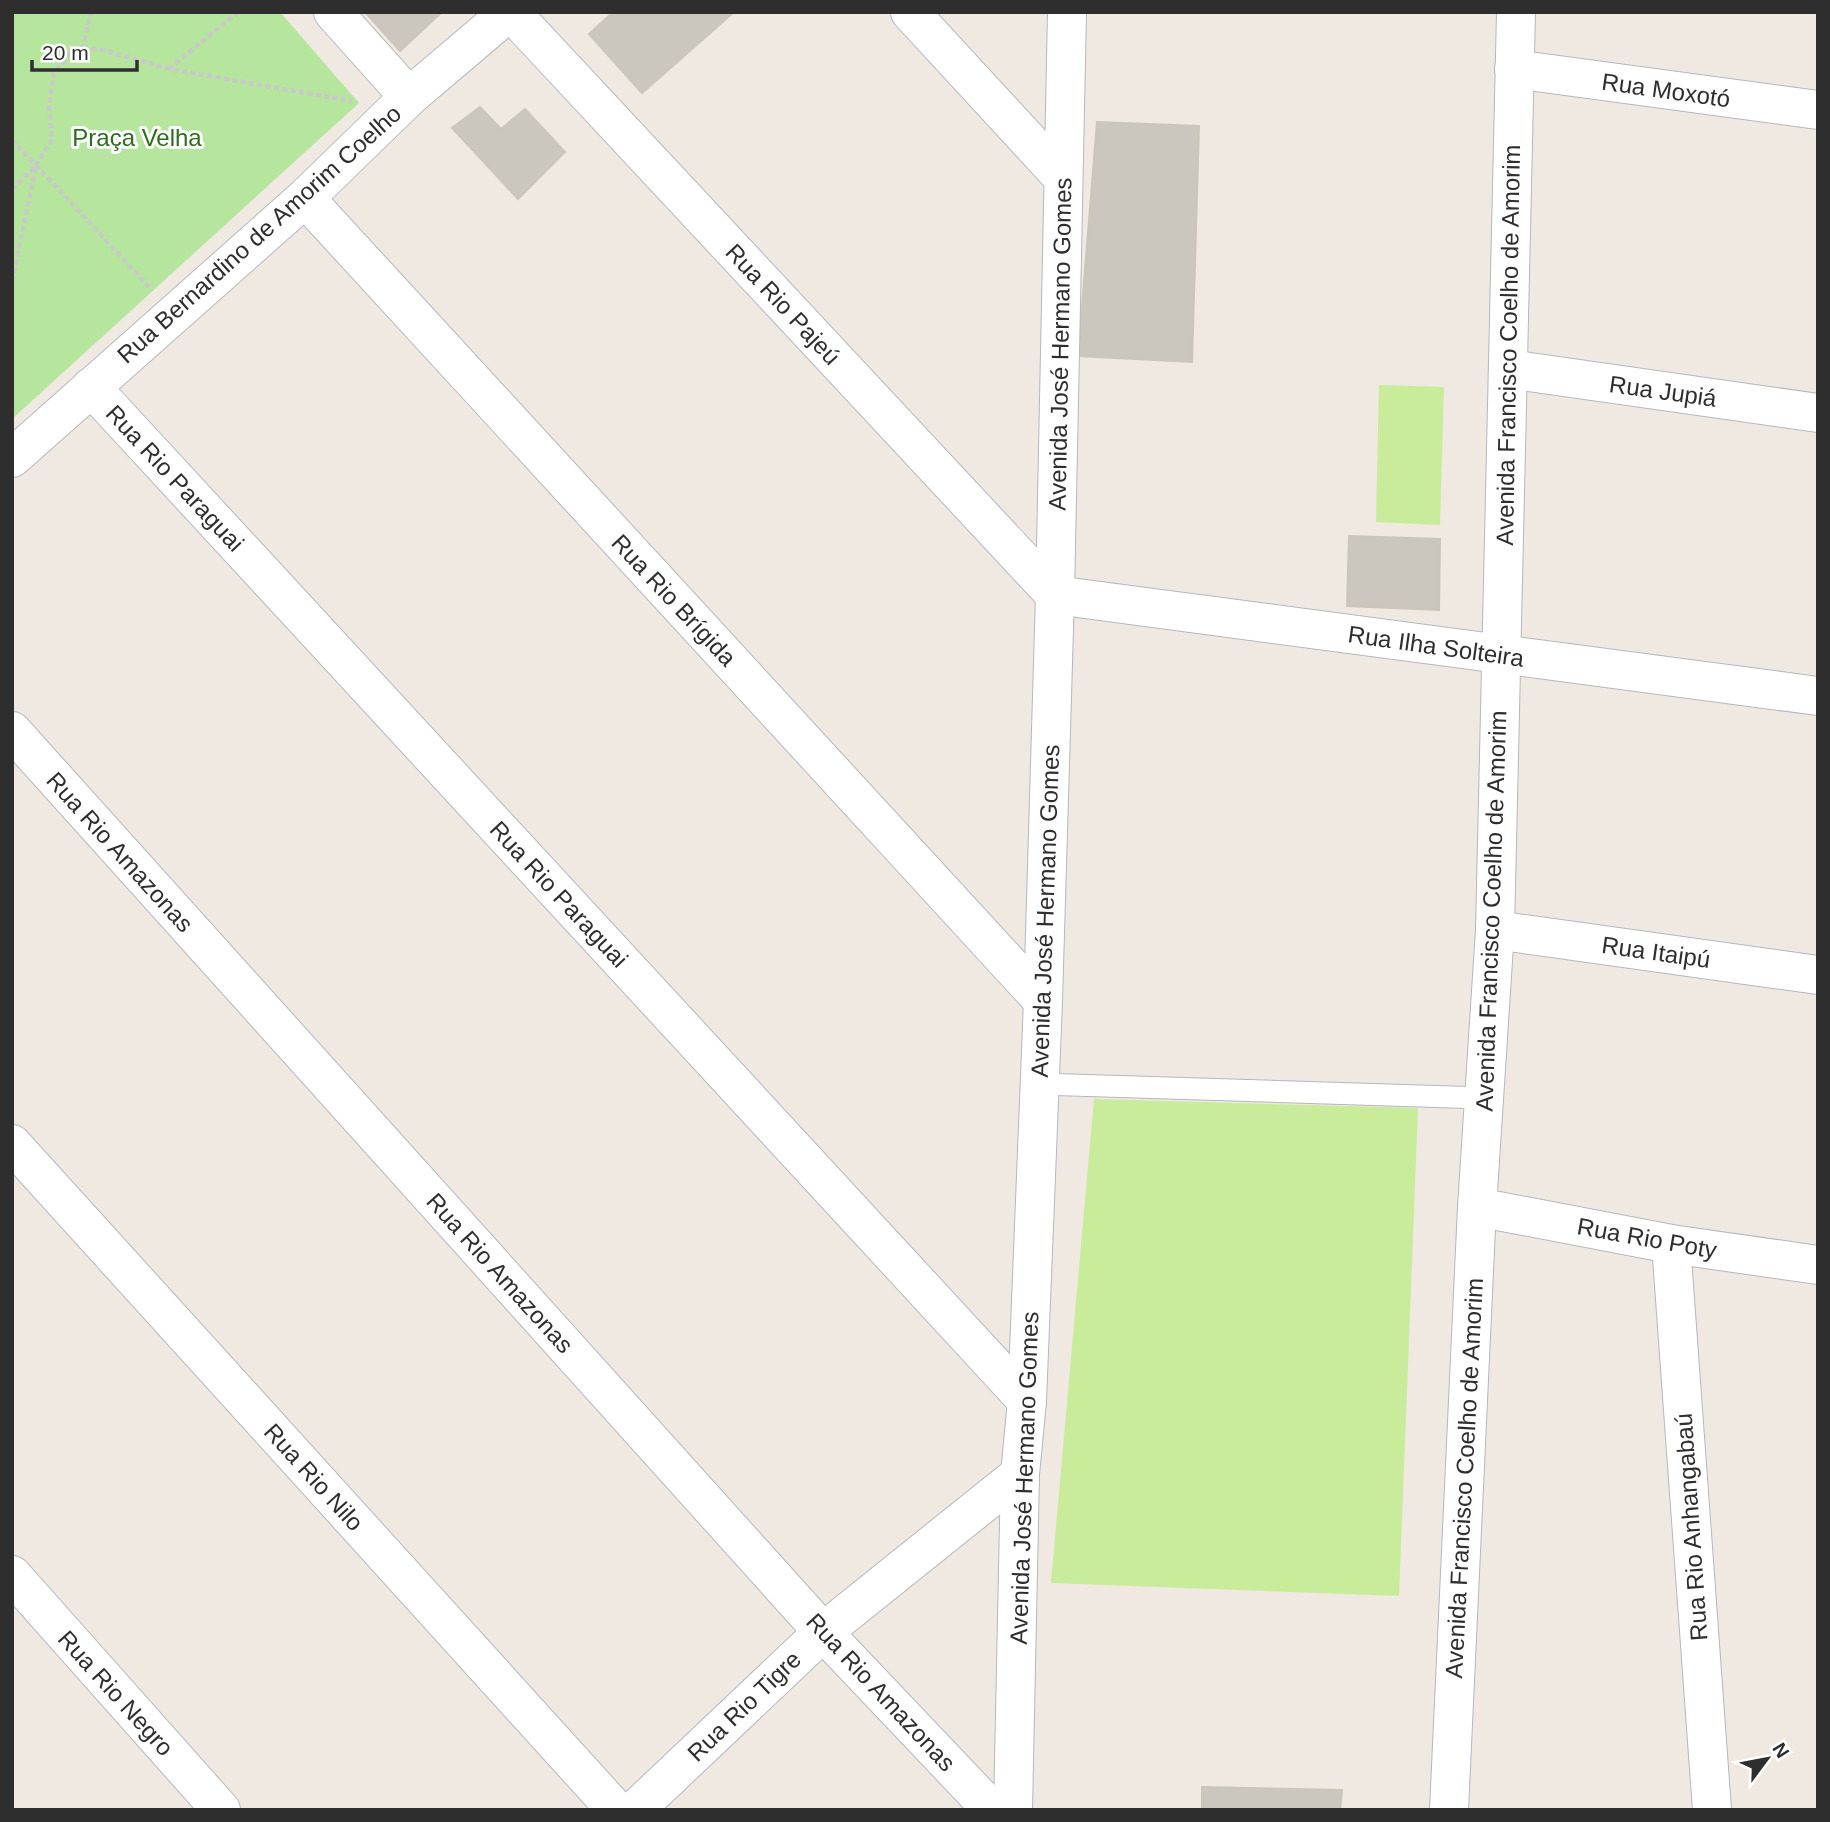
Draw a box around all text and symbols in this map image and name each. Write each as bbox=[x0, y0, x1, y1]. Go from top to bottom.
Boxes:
scale bar bbox=[32, 28, 136, 72]
text: 20 m bbox=[42, 41, 89, 64]
street label: Rua Moxotó bbox=[1600, 68, 1732, 112]
street label: Rua Bernardino de Amorim Coelho bbox=[112, 99, 406, 369]
park label: Praça Velha bbox=[72, 124, 202, 151]
street label: Avenida Francisco Coelho de Amorim bbox=[1491, 144, 1525, 546]
street label: Avenida José Hermano Gomes bbox=[1044, 177, 1076, 511]
street label: Rua Rio Pajeú bbox=[720, 238, 846, 370]
street label: Rua Jupiá bbox=[1608, 370, 1719, 412]
street label: Rua Rio Paraguai bbox=[101, 400, 249, 556]
street label: Rua Rio Brígida bbox=[606, 529, 742, 672]
street label: Rua Ilha Solteira bbox=[1346, 620, 1526, 672]
street label: Avenida Francisco Coelho de Amorim bbox=[1471, 710, 1511, 1112]
street label: Avenida José Hermano Gomes bbox=[1026, 744, 1064, 1078]
street label: Rua Rio Amazonas bbox=[41, 767, 199, 937]
street label: Rua Rio Paraguai bbox=[485, 816, 633, 972]
street label: Rua Itaipú bbox=[1600, 931, 1712, 973]
street label: Rua Rio Amazonas bbox=[421, 1188, 579, 1358]
street label: Rua Rio Poty bbox=[1575, 1212, 1719, 1264]
street label: Avenida Francisco Coelho de Amorim bbox=[1440, 1277, 1488, 1679]
street label: Avenida José Hermano Gomes bbox=[1005, 1311, 1043, 1645]
street label: Rua Rio Anhangabaú bbox=[1670, 1412, 1712, 1642]
street label: Rua Rio Nilo bbox=[259, 1418, 369, 1536]
street label: Rua Rio Amazonas bbox=[801, 1608, 961, 1776]
street label: Rua Rio Negro bbox=[53, 1625, 179, 1761]
street label: Rua Rio Tigre bbox=[682, 1645, 806, 1767]
north arrow bbox=[1732, 1724, 1802, 1794]
text: N bbox=[1768, 1739, 1794, 1762]

